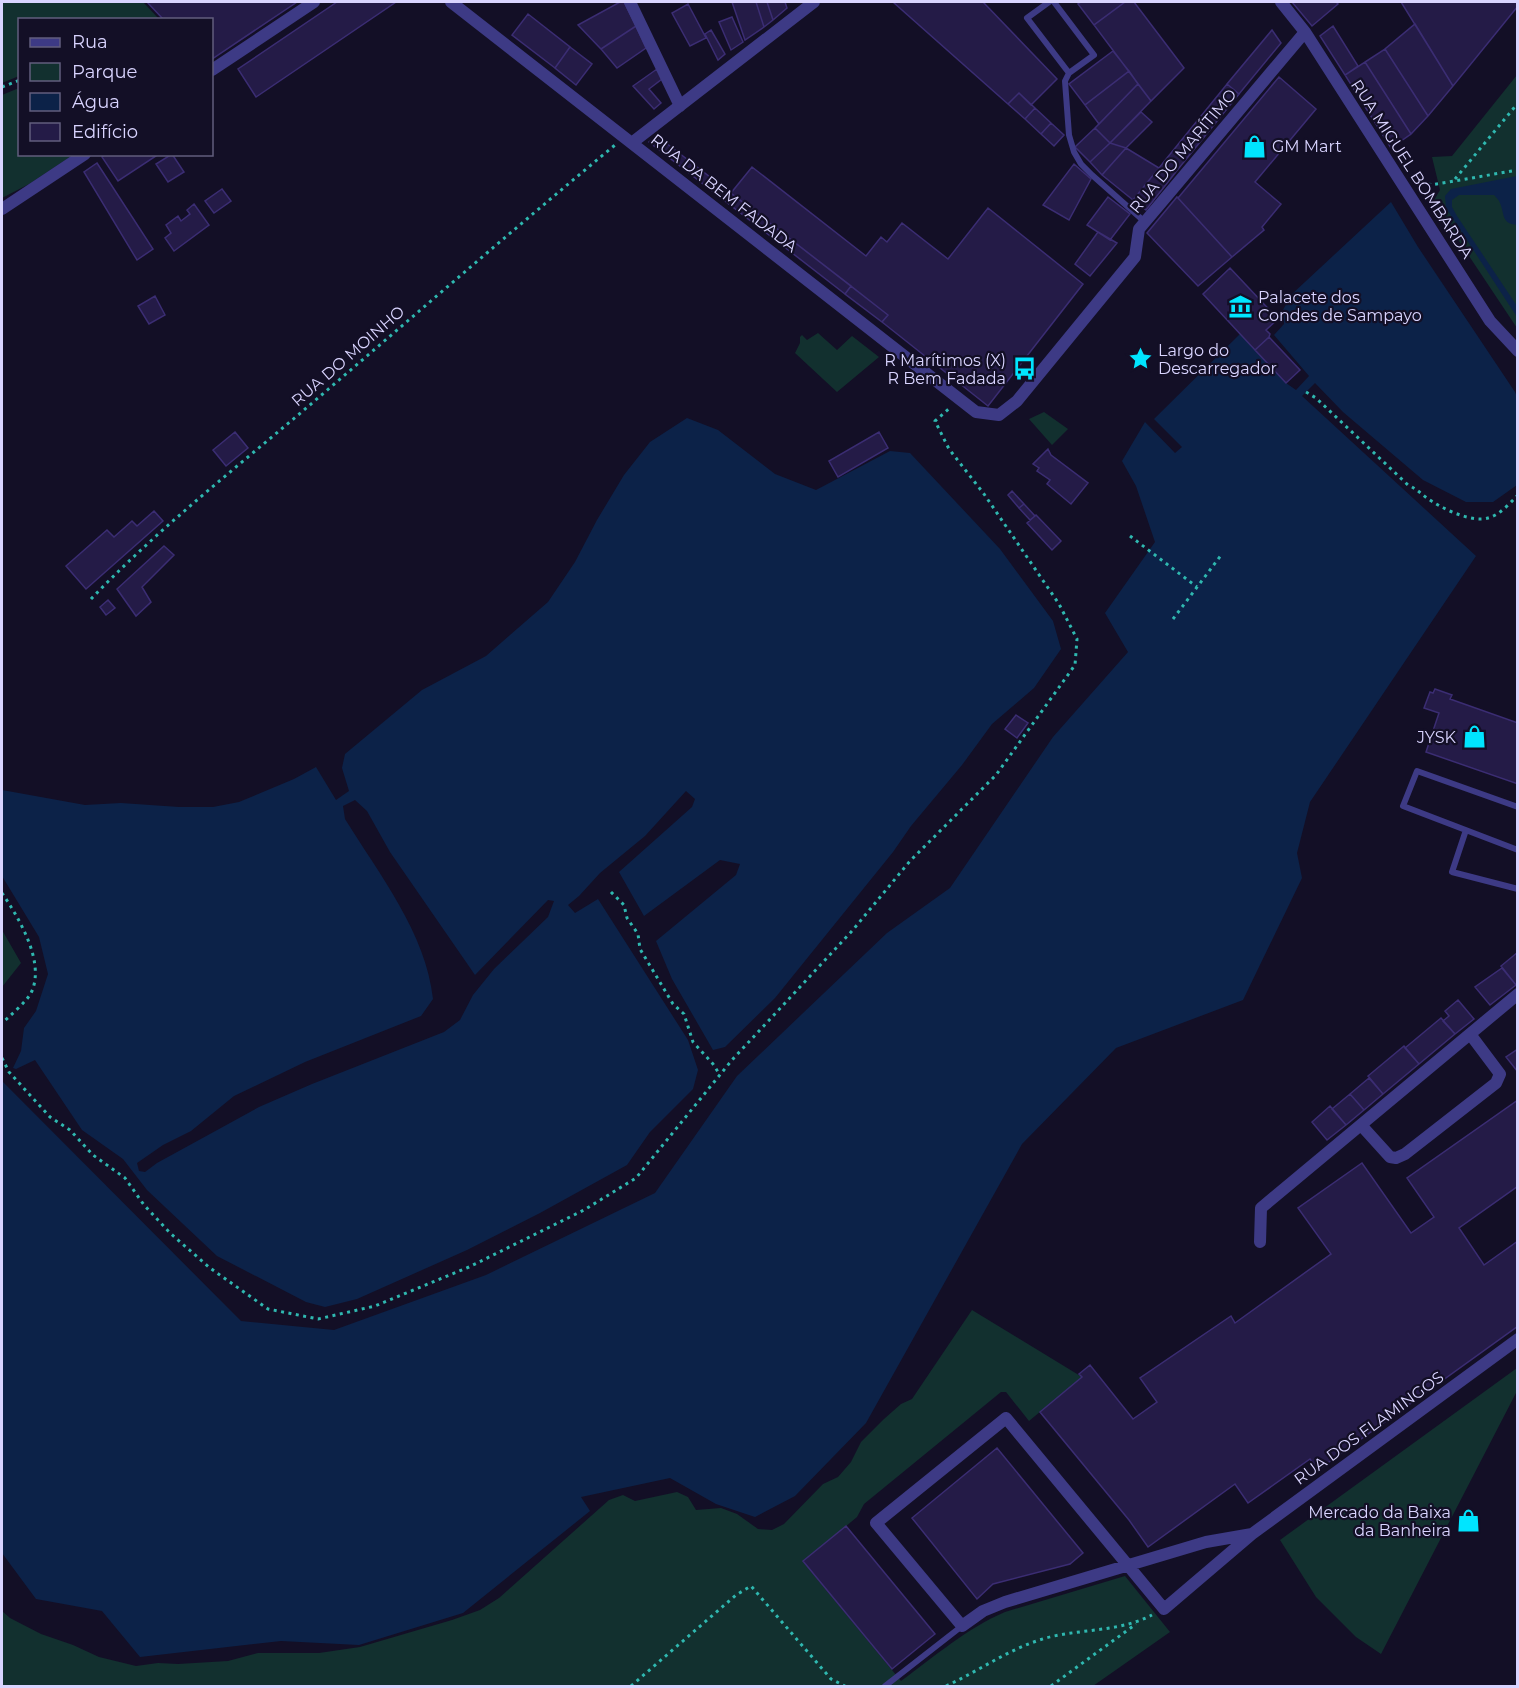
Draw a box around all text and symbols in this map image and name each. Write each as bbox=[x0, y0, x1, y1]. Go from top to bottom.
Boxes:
legend bbox=[18, 18, 213, 156]
text: Rua bbox=[72, 31, 108, 53]
text: Parque bbox=[72, 61, 138, 83]
street label: RUA MIGUEL BOMBARDA bbox=[1347, 76, 1477, 262]
street label: RUA DO MARÍTIMO bbox=[1125, 85, 1241, 217]
text: Água bbox=[72, 91, 120, 113]
text: Edifício bbox=[72, 121, 138, 143]
street label: RUA DA BEM FADADA bbox=[647, 130, 801, 256]
shop icon: GM Mart bbox=[1241, 133, 1267, 159]
place label: GM Mart bbox=[1272, 137, 1342, 156]
place label: Palacete dos Condes de Sampayo bbox=[1258, 288, 1422, 325]
museum icon: Palacete dos Condes de Sampayo bbox=[1227, 293, 1253, 319]
street label: RUA DO MOINHO bbox=[288, 302, 408, 410]
place label: Largo do Descarregador bbox=[1158, 341, 1277, 378]
place icon: Largo do Descarregador bbox=[1127, 346, 1153, 372]
place label: R Marítimos (X) R Bem Fadada bbox=[884, 351, 1006, 388]
bus stop icon: R Marítimos (X) R Bem Fadada bbox=[1011, 356, 1037, 382]
shop icon: JYSK bbox=[1461, 724, 1487, 750]
place label: JYSK bbox=[1416, 728, 1457, 747]
street label: RUA DOS FLAMINGOS bbox=[1291, 1367, 1448, 1489]
place label: Mercado da Baixa da Banheira bbox=[1308, 1503, 1451, 1540]
shop icon: Mercado da Baixa da Banheira bbox=[1456, 1508, 1482, 1534]

